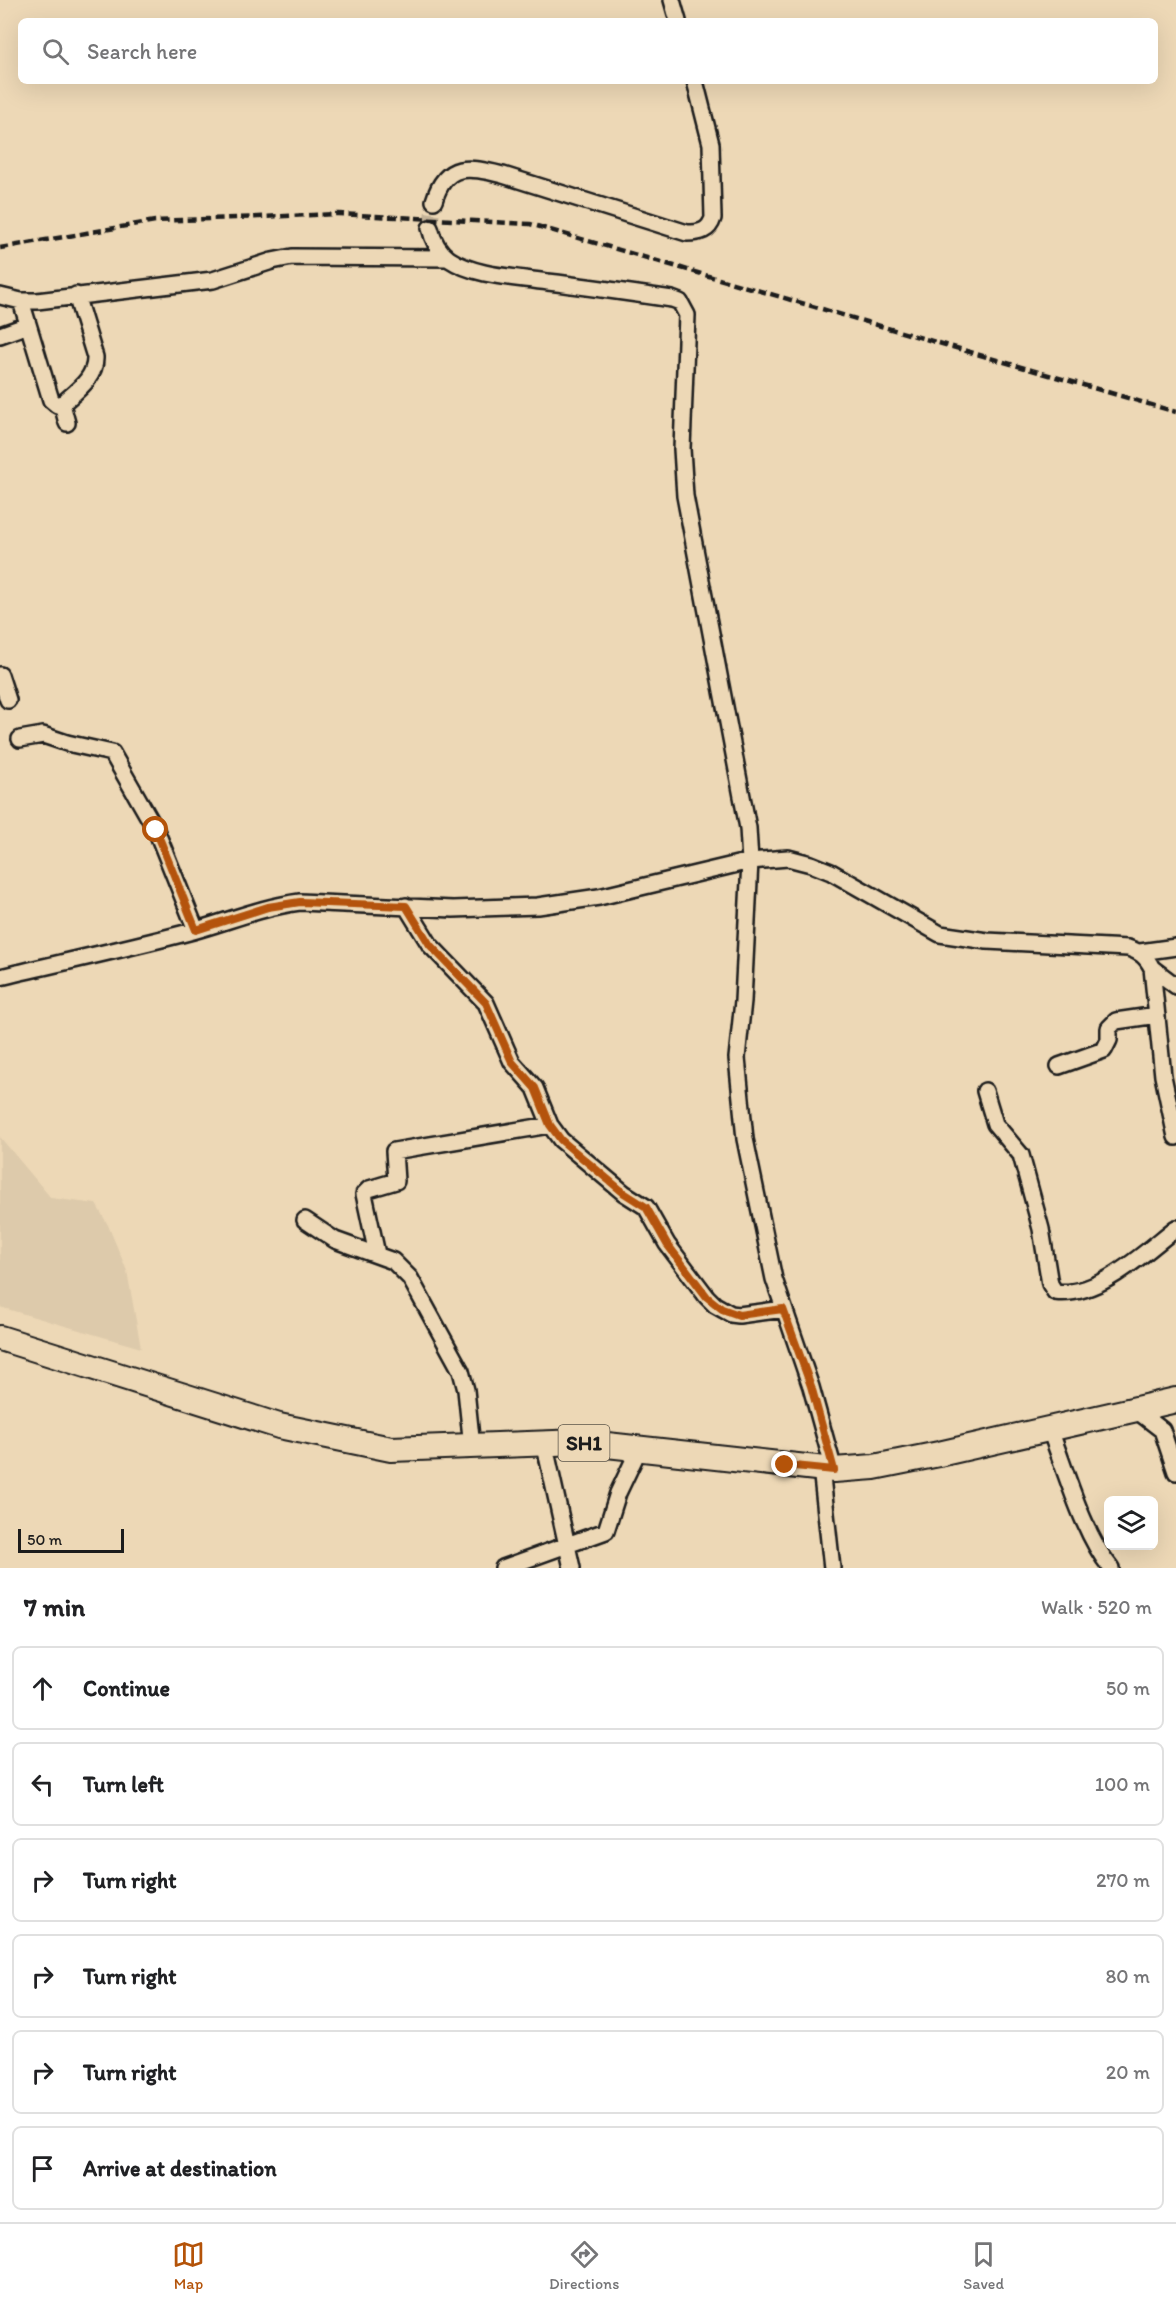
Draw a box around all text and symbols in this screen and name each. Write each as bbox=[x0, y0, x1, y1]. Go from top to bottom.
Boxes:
search box bbox=[18, 18, 1158, 84]
icon: search bbox=[39, 35, 72, 68]
text: Search here bbox=[87, 38, 197, 65]
route start bbox=[142, 816, 168, 842]
road number: SH1 bbox=[558, 1425, 610, 1461]
route end bbox=[771, 1451, 797, 1477]
map controls bbox=[1104, 1496, 1158, 1550]
button: layers bbox=[1104, 1496, 1158, 1550]
scale bar bbox=[18, 1526, 124, 1554]
text: 50 m bbox=[27, 1530, 62, 1549]
text: 7 min bbox=[24, 1591, 85, 1623]
text: Walk · 520 m bbox=[1041, 1595, 1152, 1619]
icon: ahead bbox=[26, 1672, 59, 1705]
text: Continue bbox=[83, 1675, 170, 1702]
text: 50 m bbox=[1106, 1676, 1150, 1700]
icon: left bbox=[26, 1768, 59, 1801]
text: Turn left bbox=[83, 1771, 164, 1798]
text: 100 m bbox=[1095, 1772, 1150, 1796]
icon: right bbox=[26, 1864, 59, 1897]
text: Turn right bbox=[83, 1867, 177, 1894]
text: 270 m bbox=[1096, 1868, 1150, 1892]
icon: right bbox=[26, 1960, 59, 1993]
text: Turn right bbox=[83, 1963, 177, 1990]
text: 80 m bbox=[1105, 1964, 1150, 1988]
icon: right bbox=[26, 2056, 59, 2089]
text: Turn right bbox=[83, 2059, 177, 2086]
text: 20 m bbox=[1106, 2060, 1150, 2084]
icon: arrive bbox=[26, 2152, 59, 2185]
text: Arrive at destination bbox=[83, 2155, 277, 2182]
tab: Map bbox=[172, 2238, 205, 2293]
tab: Directions bbox=[549, 2238, 619, 2293]
tab: Saved bbox=[963, 2238, 1004, 2293]

